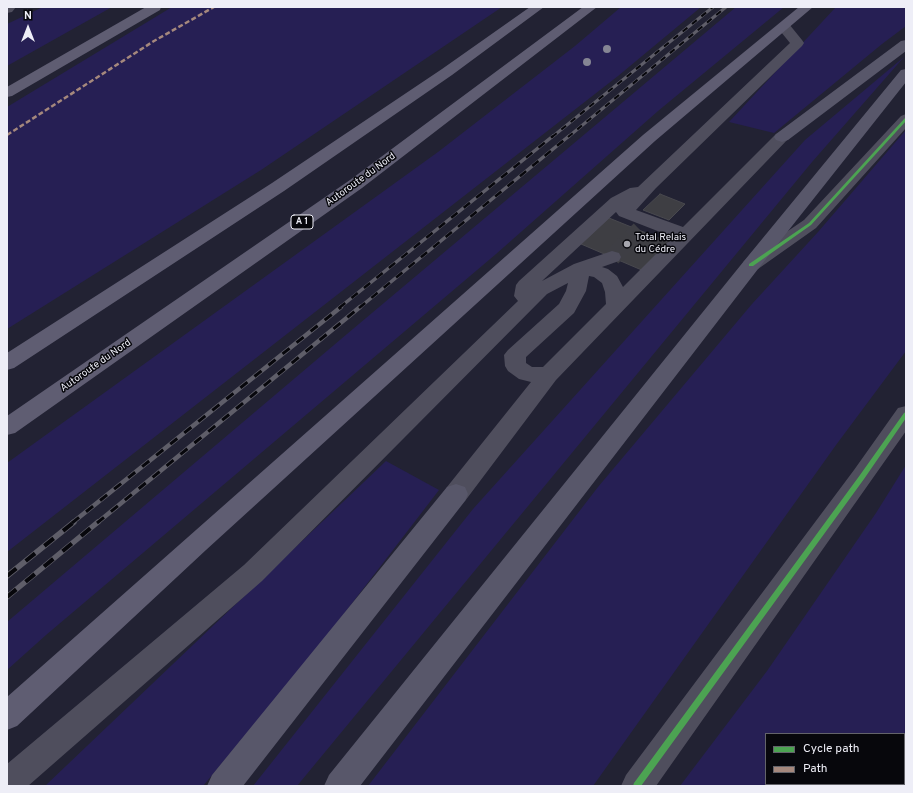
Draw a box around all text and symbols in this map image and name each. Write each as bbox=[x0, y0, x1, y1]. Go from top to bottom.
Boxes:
north arrow bbox=[8, 8, 48, 48]
text: N bbox=[24, 9, 32, 23]
street label: Autoroute du Nord bbox=[324, 151, 398, 209]
road number: A 1 bbox=[291, 215, 313, 229]
place label: Total Relais du Cédre bbox=[635, 232, 686, 256]
marker: Total Relais du Cédre bbox=[622, 239, 632, 249]
street label: Autoroute du Nord bbox=[58, 337, 134, 395]
legend bbox=[765, 733, 905, 785]
text: Cycle path bbox=[803, 741, 860, 757]
text: Path bbox=[803, 761, 828, 777]

